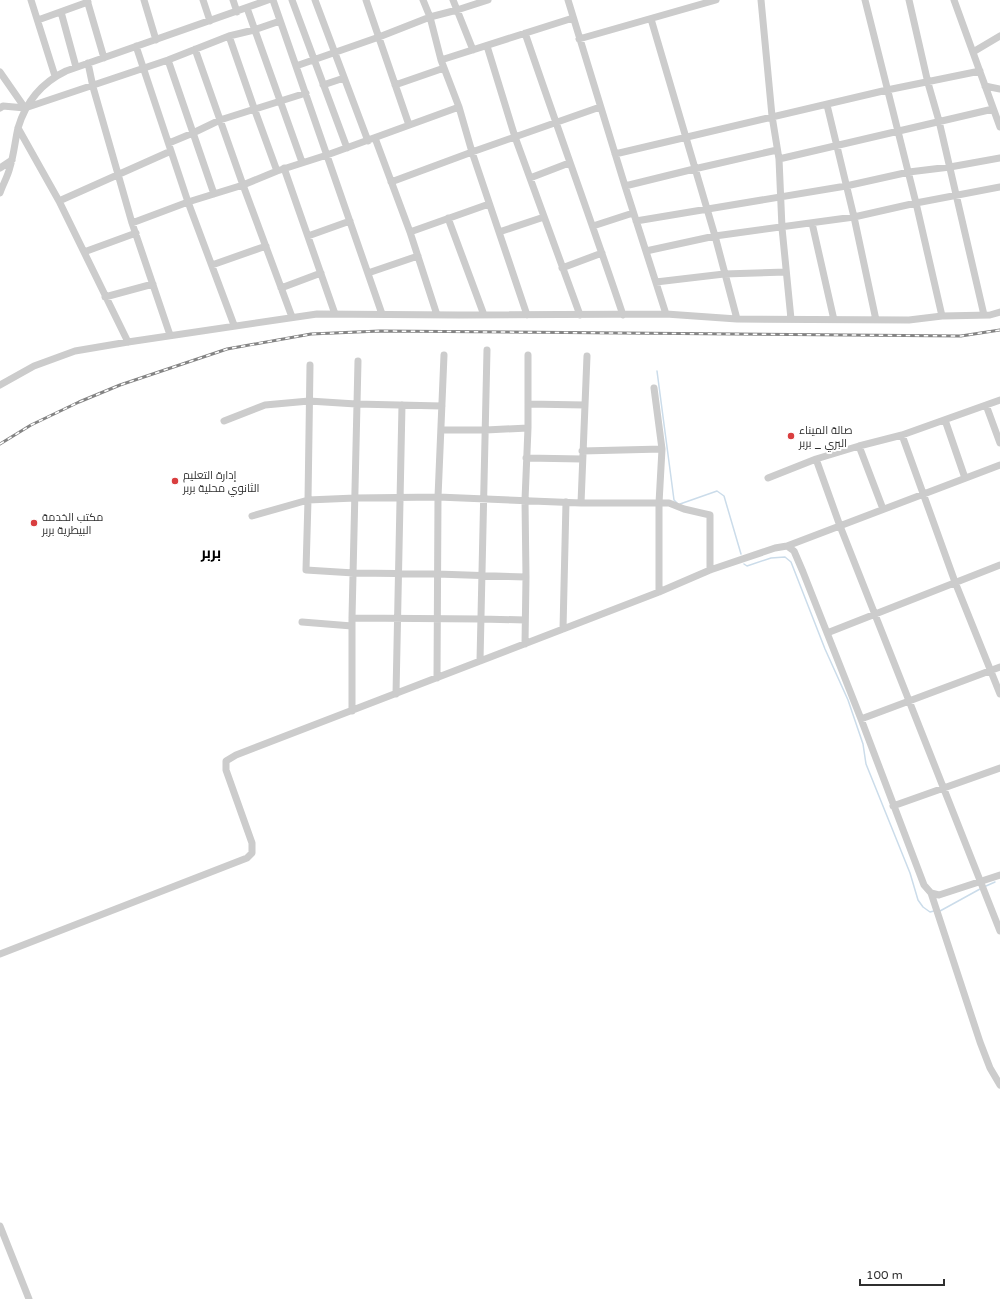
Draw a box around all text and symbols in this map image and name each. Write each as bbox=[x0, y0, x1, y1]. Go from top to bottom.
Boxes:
place label: صالة الميناء البري _ بربر bbox=[798, 424, 853, 452]
marker: صالة الميناء البري _ بربر bbox=[786, 431, 796, 441]
place label: إدارة التعليم الثانوي محلية بربر bbox=[182, 469, 259, 497]
marker: إدارة التعليم الثانوي محلية بربر bbox=[170, 476, 180, 486]
place label: مكتب الخدمة البيطرية بربر bbox=[41, 511, 103, 537]
marker: مكتب الخدمة البيطرية بربر bbox=[29, 518, 39, 528]
district label: بربر bbox=[200, 544, 221, 562]
scale bar bbox=[860, 1261, 944, 1287]
text: 100 m bbox=[866, 1268, 903, 1282]

